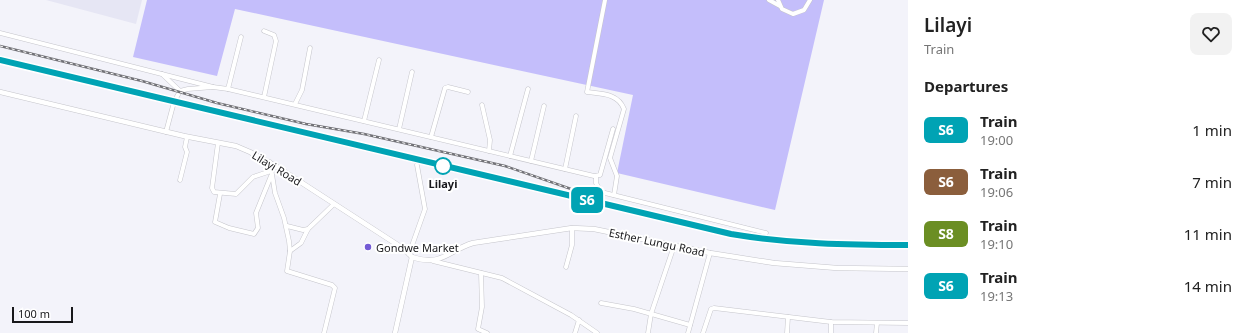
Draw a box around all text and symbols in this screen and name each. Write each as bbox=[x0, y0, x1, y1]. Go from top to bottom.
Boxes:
text: Lilayi bbox=[924, 12, 972, 38]
button: heart bbox=[1190, 13, 1232, 55]
text: Train bbox=[924, 40, 954, 58]
text: Departures bbox=[924, 76, 1008, 96]
text: Train bbox=[980, 111, 1018, 131]
text: S6 bbox=[938, 120, 954, 139]
text: 1 min bbox=[1192, 120, 1232, 140]
text: 19:00 bbox=[980, 131, 1013, 149]
street label: Lilayi Road bbox=[249, 147, 305, 189]
marker: Lilayi bbox=[434, 157, 452, 175]
text: Train bbox=[980, 163, 1018, 183]
text: S6 bbox=[938, 172, 954, 191]
text: 7 min bbox=[1192, 172, 1232, 192]
place label: Lilayi bbox=[429, 176, 457, 191]
text: 19:06 bbox=[980, 183, 1013, 201]
line badge: S6 bbox=[569, 187, 605, 213]
text: S6 bbox=[579, 190, 595, 209]
text: Train bbox=[980, 215, 1018, 235]
street label: Esther Lungu Road bbox=[608, 224, 706, 260]
text: S8 bbox=[938, 224, 954, 243]
text: 11 min bbox=[1184, 224, 1232, 244]
text: 19:10 bbox=[980, 235, 1013, 253]
place label: Gondwe Market bbox=[376, 240, 459, 255]
marker: Gondwe Market bbox=[363, 242, 373, 252]
text: Train bbox=[980, 267, 1018, 287]
text: S6 bbox=[938, 276, 954, 295]
text: 14 min bbox=[1184, 276, 1232, 296]
text: 19:13 bbox=[980, 287, 1013, 305]
scale bar bbox=[12, 305, 73, 324]
text: 100 m bbox=[18, 306, 50, 321]

